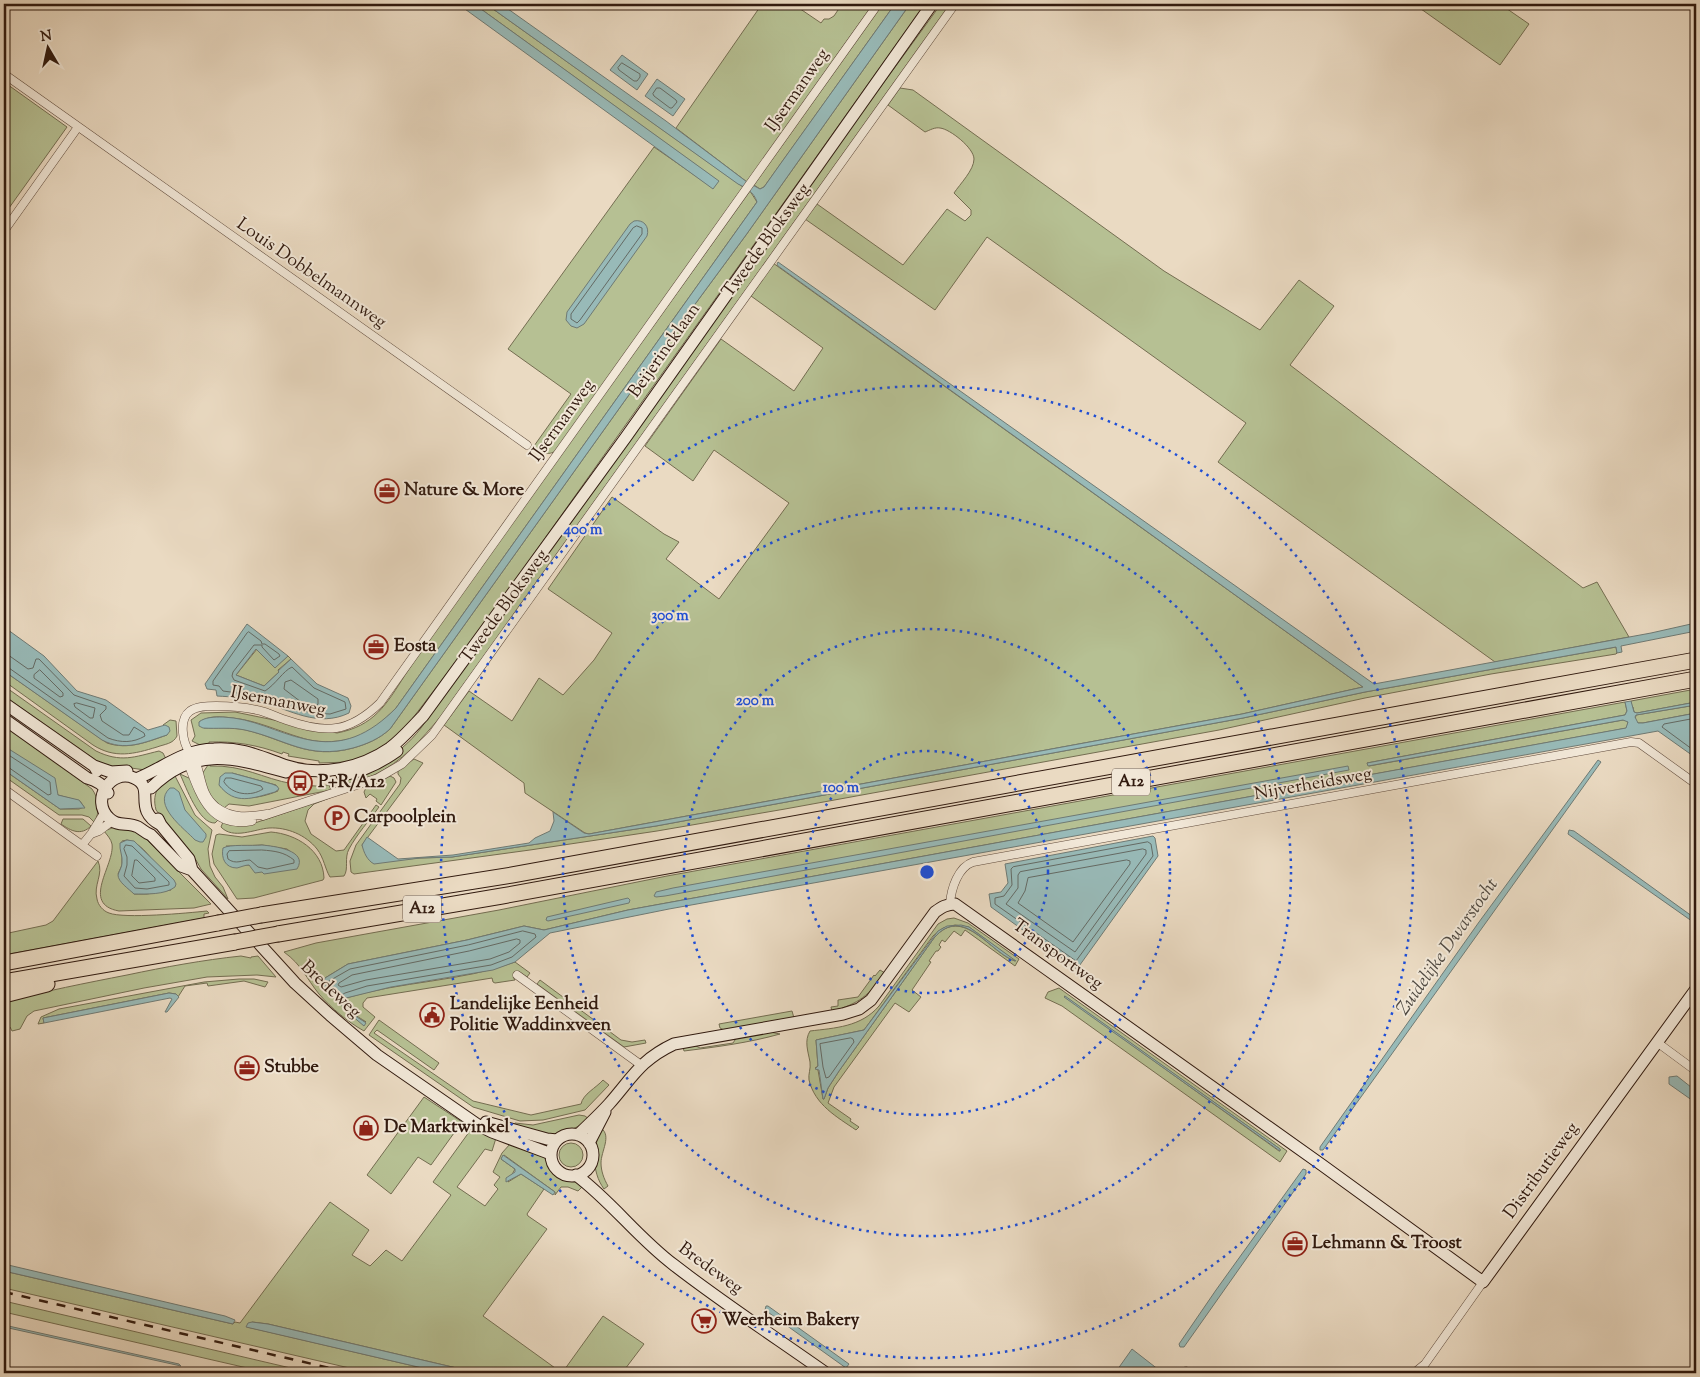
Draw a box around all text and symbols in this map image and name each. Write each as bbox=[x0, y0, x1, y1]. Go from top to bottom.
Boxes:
north arrow bbox=[22, 22, 72, 72]
text: N bbox=[39, 26, 53, 48]
street label: IJsermanweg bbox=[760, 44, 837, 138]
street label: Tweede Bloksweg bbox=[717, 178, 818, 304]
street label: Louis Dobbelmannweg bbox=[231, 212, 391, 336]
street label: Beijerincklaan bbox=[623, 298, 708, 404]
street label: IJsermanweg bbox=[524, 374, 602, 468]
office icon: Nature & More bbox=[374, 478, 400, 504]
place label: Nature & More bbox=[404, 478, 525, 504]
text: 400 m bbox=[563, 520, 603, 541]
street label: Tweede Bloksweg bbox=[455, 544, 556, 670]
text: 300 m bbox=[651, 606, 689, 627]
office icon: Eosta bbox=[363, 634, 389, 660]
place label: Eosta bbox=[394, 634, 437, 660]
street label: IJsermanweg bbox=[228, 680, 328, 724]
text: 200 m bbox=[736, 691, 775, 712]
street label: Nijverheidsweg bbox=[1252, 762, 1374, 808]
road number: A12 bbox=[1112, 769, 1150, 796]
bus stop icon: P+R/A12 bbox=[287, 770, 313, 796]
place label: P+R/A12 bbox=[318, 770, 385, 796]
text: 100 m bbox=[823, 778, 860, 799]
parking icon: Carpoolplein bbox=[324, 805, 350, 831]
place label: Carpoolplein bbox=[354, 805, 457, 831]
centre of rings bbox=[918, 863, 936, 881]
water label: Zuidelijke Dwarstocht bbox=[1391, 873, 1506, 1021]
road number: A12 bbox=[403, 896, 441, 922]
street label: Transportweg bbox=[1006, 913, 1108, 997]
street label: Bredeweg bbox=[294, 955, 366, 1025]
place label: Landelijke Eenheid Politie Waddinxveen bbox=[450, 992, 612, 1039]
public building icon: Landelijke Eenheid Politie Waddinxveen bbox=[419, 1002, 445, 1028]
office icon: Stubbe bbox=[234, 1055, 260, 1081]
place label: Stubbe bbox=[264, 1055, 320, 1081]
shop icon: De Marktwinkel bbox=[353, 1115, 379, 1141]
place label: De Marktwinkel bbox=[384, 1115, 510, 1141]
street label: Distributieweg bbox=[1498, 1117, 1586, 1225]
office icon: Lehmann & Troost bbox=[1282, 1231, 1308, 1257]
place label: Lehmann & Troost bbox=[1312, 1231, 1462, 1257]
street label: Bredeweg bbox=[672, 1237, 748, 1302]
supermarket icon: Weerheim Bakery bbox=[691, 1308, 717, 1334]
place label: Weerheim Bakery bbox=[722, 1308, 860, 1334]

